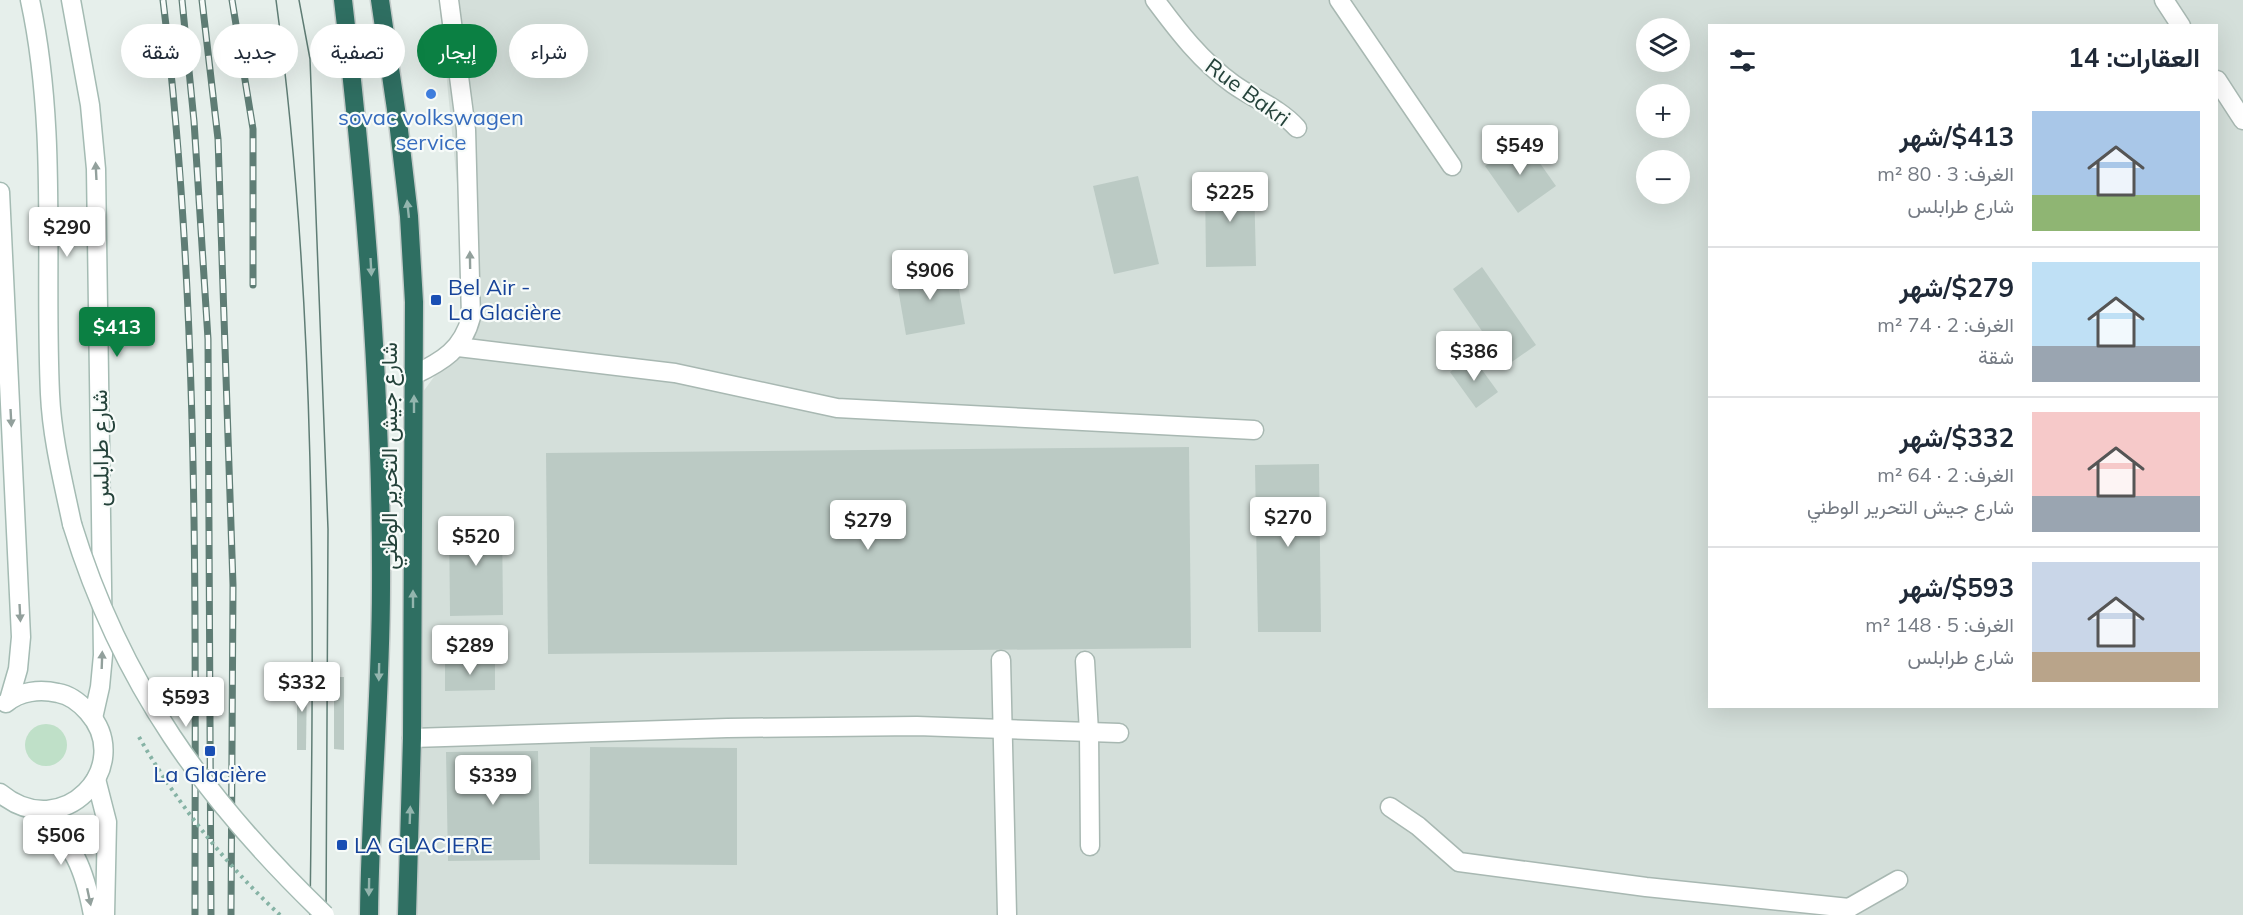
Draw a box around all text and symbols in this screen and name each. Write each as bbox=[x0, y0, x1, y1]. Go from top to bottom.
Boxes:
map controls bbox=[1636, 18, 1690, 204]
button: layers bbox=[1636, 18, 1690, 72]
chip: شقة bbox=[121, 24, 201, 78]
chip: جديد bbox=[213, 24, 298, 78]
chip: تصفية bbox=[310, 24, 405, 78]
chip: إيجار bbox=[417, 24, 497, 78]
chip: شراء bbox=[509, 24, 588, 78]
text: العقارات: 14 bbox=[2068, 41, 2200, 74]
icon: filters bbox=[1726, 44, 1759, 77]
street label: Rue Bakri bbox=[1200, 52, 1296, 132]
button: + bbox=[1636, 84, 1690, 138]
marker: sovac volkswagen service bbox=[424, 87, 438, 101]
place label: sovac volkswagen service bbox=[338, 103, 524, 156]
text: $413/شهر bbox=[1899, 120, 2014, 153]
pin: $549 bbox=[1484, 125, 1556, 176]
text: $549 bbox=[1496, 132, 1544, 157]
icon: home bbox=[2080, 135, 2152, 207]
button: − bbox=[1636, 150, 1690, 204]
text: الغرف: 3 · 80 m² bbox=[1877, 161, 2014, 186]
one-way arrow bbox=[91, 162, 100, 181]
pin: $225 bbox=[1194, 172, 1266, 223]
text: $225 bbox=[1206, 179, 1254, 204]
text: شارع طرابلس bbox=[1908, 193, 2014, 218]
one-way arrow bbox=[403, 199, 413, 218]
pin: $290 bbox=[31, 207, 103, 258]
text: $290 bbox=[43, 214, 91, 239]
pin: $906 bbox=[894, 250, 966, 301]
one-way arrow bbox=[466, 251, 475, 270]
text: $906 bbox=[906, 257, 954, 282]
one-way arrow bbox=[366, 258, 375, 277]
text: $279/شهر bbox=[1899, 271, 2014, 304]
place label: Bel Air - La Glacière bbox=[448, 273, 561, 326]
icon: home bbox=[2080, 286, 2152, 358]
marker: Bel Air - La Glacière bbox=[429, 293, 443, 307]
pin: $413 bbox=[81, 307, 153, 358]
text: الغرف: 2 · 74 m² bbox=[1877, 312, 2014, 337]
text: $413 bbox=[93, 314, 141, 339]
pin: $386 bbox=[1438, 331, 1510, 382]
text: $386 bbox=[1450, 338, 1498, 363]
street label: شارع جيش التحرير الوطني bbox=[375, 342, 408, 570]
text: شقة bbox=[1978, 344, 2014, 369]
street label: شارع طرابلس bbox=[85, 389, 116, 507]
one-way arrow bbox=[409, 394, 419, 413]
one-way arrow bbox=[7, 408, 16, 427]
text: $332/شهر bbox=[1899, 421, 2014, 454]
icon: home bbox=[2080, 436, 2152, 508]
text: الغرف: 2 · 64 m² bbox=[1877, 462, 2014, 487]
text: شارع جيش التحرير الوطني bbox=[1807, 494, 2014, 519]
pin: $270 bbox=[1252, 497, 1324, 548]
pin: $279 bbox=[832, 500, 904, 551]
text: $270 bbox=[1264, 504, 1312, 529]
text: $279 bbox=[844, 507, 892, 532]
pin: $520 bbox=[440, 516, 512, 567]
text: $520 bbox=[452, 523, 500, 548]
text: $593/شهر bbox=[1899, 571, 2014, 604]
icon: home bbox=[2080, 586, 2152, 658]
one-way arrow bbox=[408, 589, 418, 608]
one-way arrow bbox=[16, 603, 25, 622]
text: الغرف: 5 · 148 m² bbox=[1865, 612, 2014, 637]
pin: $289 bbox=[434, 625, 506, 676]
text: $289 bbox=[446, 632, 494, 657]
text: شارع طرابلس bbox=[1908, 644, 2014, 669]
one-way arrow bbox=[98, 651, 107, 670]
pin: $332 bbox=[266, 662, 338, 713]
one-way arrow bbox=[375, 662, 384, 681]
text: $332 bbox=[278, 669, 326, 694]
pin: $593 bbox=[150, 677, 222, 728]
text: $593 bbox=[162, 684, 210, 709]
marker: La Glacière bbox=[203, 744, 217, 758]
pin: $339 bbox=[457, 755, 529, 806]
place label: La Glacière bbox=[153, 760, 267, 788]
text: $339 bbox=[469, 762, 517, 787]
one-way arrow bbox=[405, 805, 414, 824]
pin: $506 bbox=[25, 815, 97, 866]
text: $506 bbox=[37, 822, 85, 847]
place label: LA GLACIERE bbox=[354, 831, 493, 859]
marker: LA GLACIERE bbox=[335, 838, 349, 852]
one-way arrow bbox=[364, 878, 374, 897]
one-way arrow bbox=[85, 887, 94, 906]

